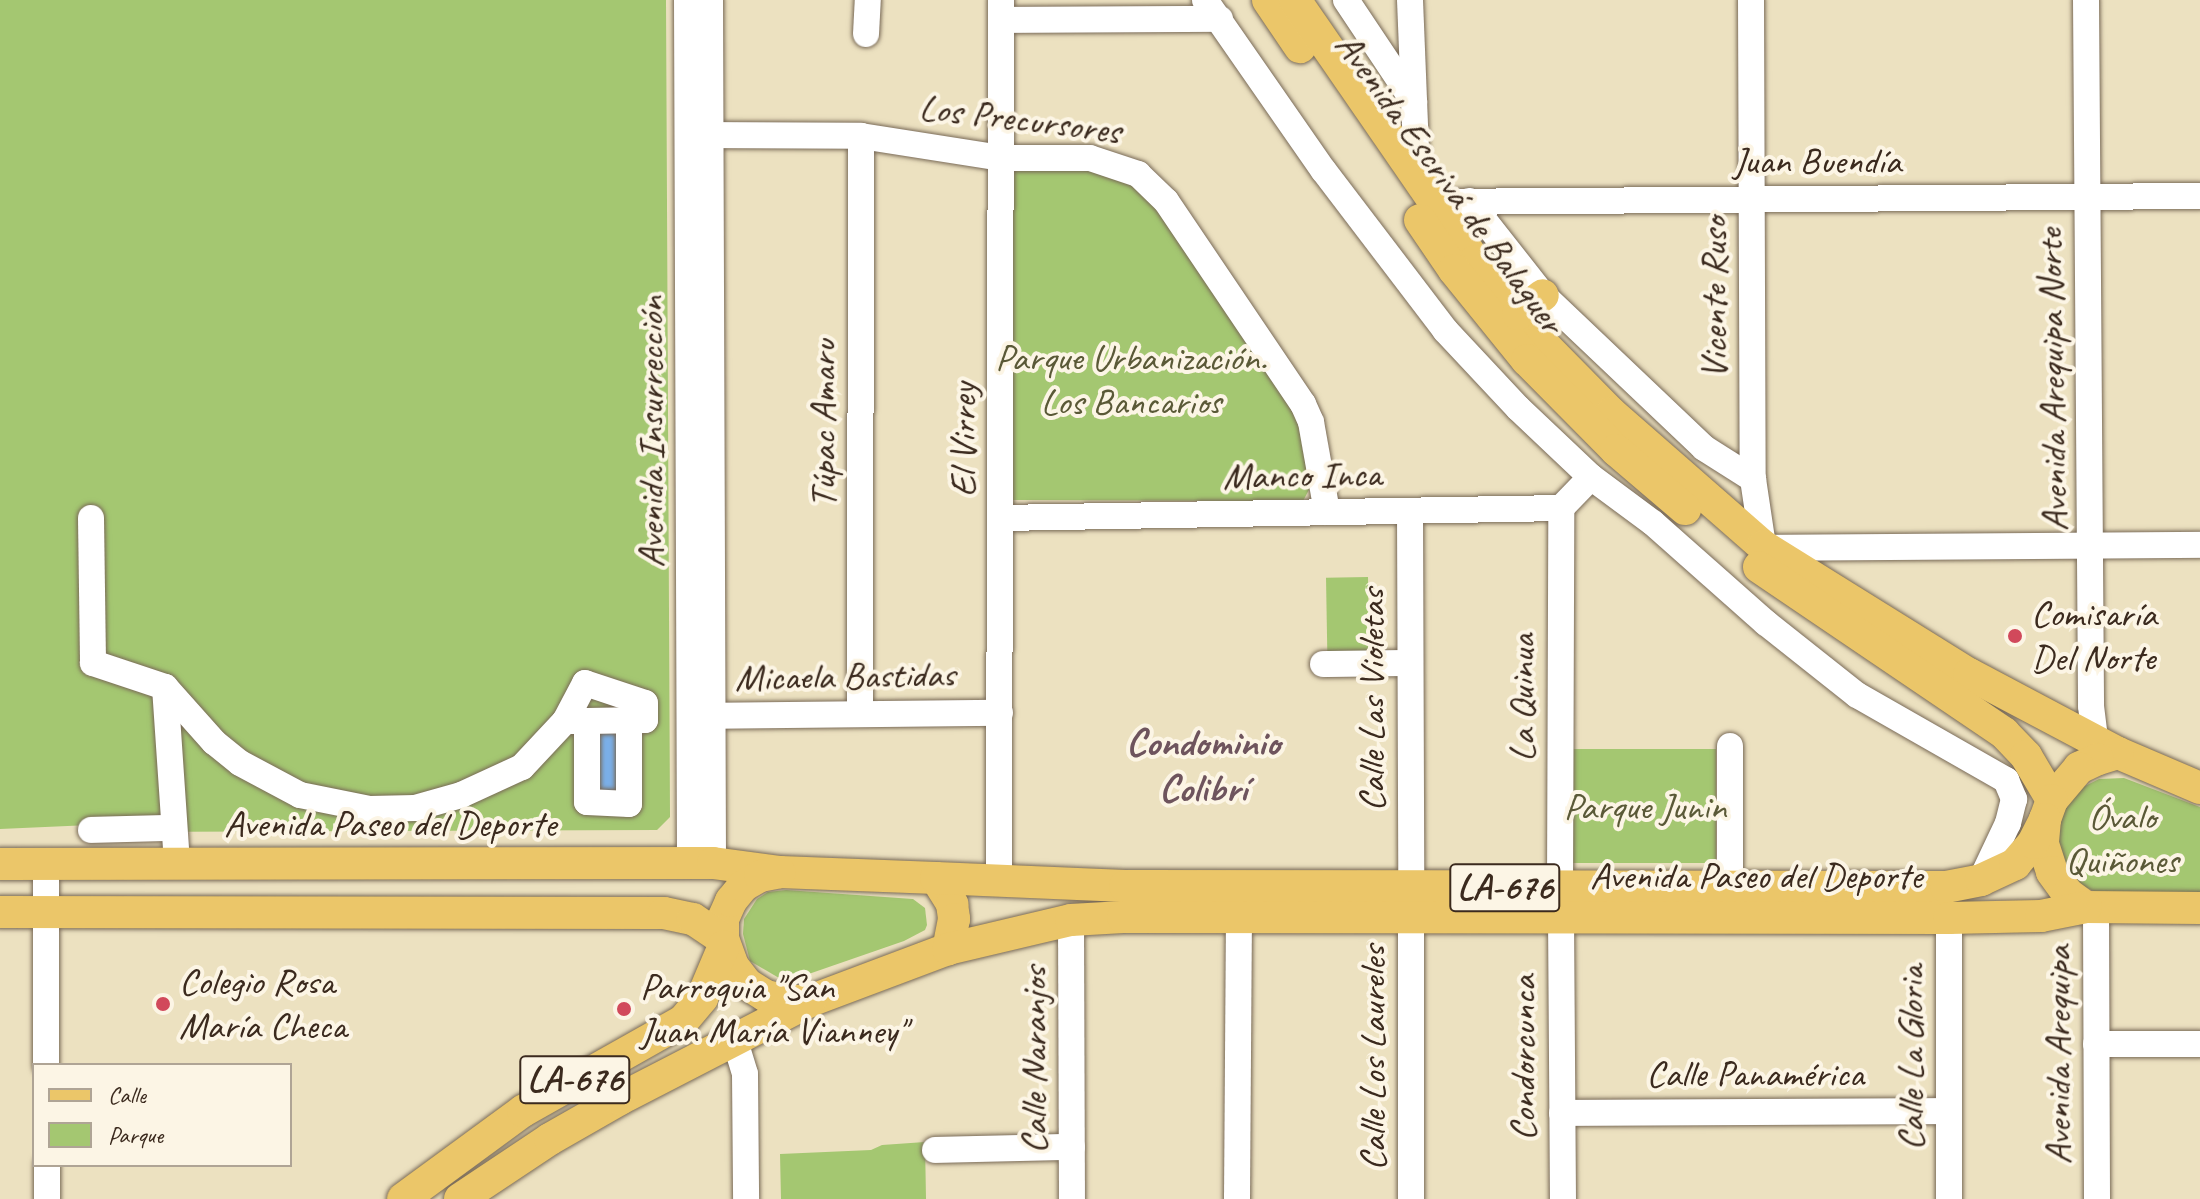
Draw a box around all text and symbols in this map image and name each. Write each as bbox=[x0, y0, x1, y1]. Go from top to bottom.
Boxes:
street label: Avenida Escrivá de Balaguer bbox=[1325, 23, 1575, 343]
street label: Los Precursores bbox=[917, 84, 1123, 154]
street label: Juan Buendía bbox=[1733, 138, 1901, 184]
street label: Vicente Ruso bbox=[1691, 217, 1737, 379]
street label: Avenida Arequipa Norte bbox=[2027, 228, 2077, 532]
street label: Avenida Insurrección bbox=[628, 296, 674, 568]
park label: Parque Urbanización. Los Bancarios bbox=[995, 335, 1267, 424]
street label: Túpac Amaru bbox=[800, 339, 846, 509]
street label: El Virrey bbox=[940, 383, 986, 497]
street label: Manco Inca bbox=[1222, 451, 1382, 499]
street label: Calle Las Violetas bbox=[1349, 588, 1395, 812]
place label: Comisaría Del Norte bbox=[2031, 591, 2157, 680]
marker: Comisaría Del Norte bbox=[2006, 627, 2024, 645]
street label: La Quinua bbox=[1499, 633, 1545, 763]
street label: Micaela Bastidas bbox=[734, 651, 956, 701]
district label: Condominio Colibrí bbox=[1126, 718, 1280, 812]
park label: Parque Junin bbox=[1564, 784, 1726, 830]
park label: Óvalo Quiñones bbox=[2065, 794, 2179, 884]
street label: Avenida Paseo del Deporte bbox=[224, 801, 556, 847]
street label: Avenida Paseo del Deporte bbox=[1590, 853, 1922, 899]
road number: LA-676 bbox=[1449, 856, 1561, 920]
street label: Calle Los Laureles bbox=[1350, 945, 1396, 1171]
street label: Avenida Arequipa bbox=[2035, 946, 2081, 1164]
place label: Colegio Rosa María Checa bbox=[179, 959, 346, 1048]
place label: Parroquia "San Juan María Vianney" bbox=[640, 964, 906, 1054]
street label: Calle La Gloria bbox=[1888, 965, 1934, 1151]
street label: Calle Naranjos bbox=[1011, 966, 1057, 1154]
street label: Condorcunca bbox=[1500, 975, 1546, 1141]
marker: Colegio Rosa María Checa bbox=[154, 995, 172, 1013]
marker: Parroquia "San Juan María Vianney" bbox=[615, 1000, 633, 1018]
road number: LA-676 bbox=[519, 1048, 631, 1112]
street label: Calle Panamérica bbox=[1645, 1051, 1865, 1097]
legend bbox=[32, 1063, 292, 1167]
text: Calle bbox=[108, 1080, 146, 1110]
text: Parque bbox=[108, 1120, 163, 1150]

